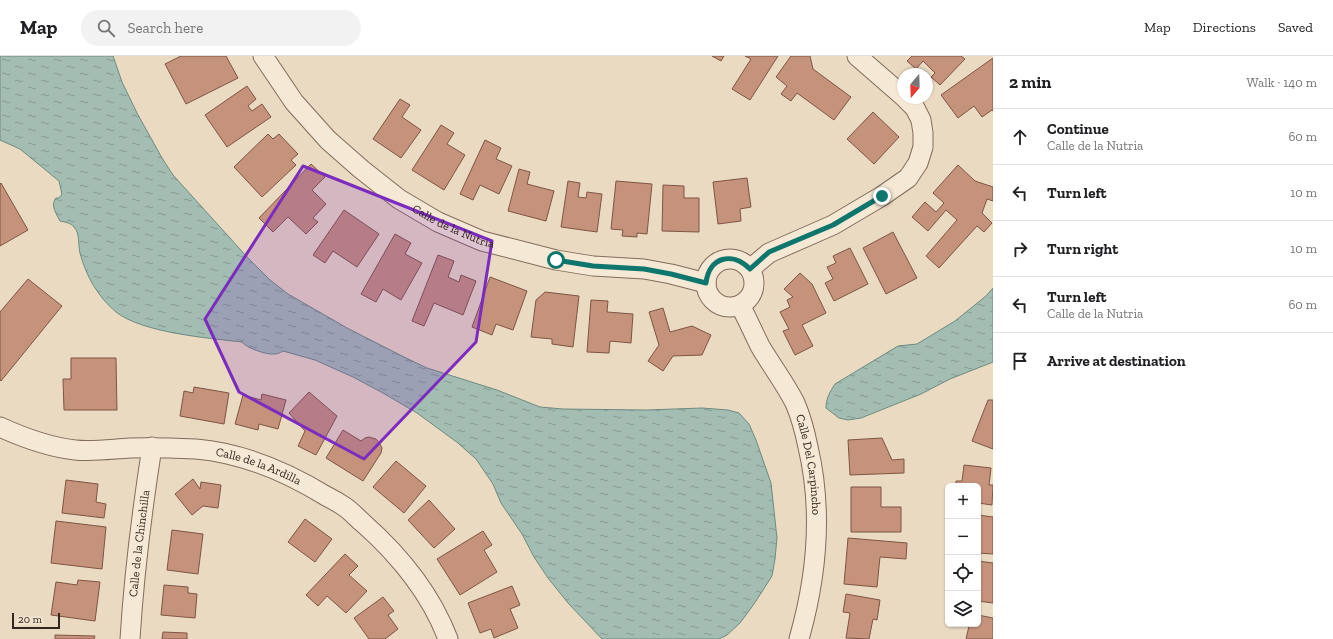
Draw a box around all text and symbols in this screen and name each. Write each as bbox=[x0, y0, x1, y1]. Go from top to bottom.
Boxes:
search box bbox=[81, 10, 361, 46]
text: Map bbox=[20, 16, 57, 39]
icon: search bbox=[95, 17, 117, 39]
text: Search here bbox=[127, 19, 203, 37]
text: Map bbox=[1144, 19, 1171, 36]
text: Directions bbox=[1193, 19, 1256, 36]
text: Saved bbox=[1278, 19, 1313, 36]
north arrow bbox=[897, 68, 933, 104]
text: 2 min bbox=[1009, 72, 1051, 92]
text: Walk · 140 m bbox=[1247, 75, 1317, 90]
text: Continue bbox=[1047, 120, 1109, 138]
icon: ahead bbox=[1009, 126, 1031, 148]
text: 60 m bbox=[1288, 129, 1317, 144]
text: Calle de la Nutria bbox=[1047, 138, 1143, 153]
icon: left bbox=[1009, 182, 1031, 204]
text: Turn left bbox=[1047, 184, 1107, 202]
text: 10 m bbox=[1290, 185, 1317, 200]
route end bbox=[873, 187, 891, 205]
street label: Calle de la Nutria bbox=[410, 201, 496, 251]
icon: right bbox=[1009, 238, 1031, 260]
text: Turn right bbox=[1047, 240, 1118, 258]
text: 10 m bbox=[1290, 241, 1317, 256]
route start bbox=[547, 251, 565, 269]
text: Turn left bbox=[1047, 288, 1107, 306]
icon: left bbox=[1009, 294, 1031, 316]
text: 60 m bbox=[1288, 297, 1317, 312]
text: Calle de la Nutria bbox=[1047, 306, 1143, 321]
icon: arrive bbox=[1009, 350, 1031, 372]
text: Arrive at destination bbox=[1047, 352, 1186, 370]
street label: Calle Del Carpincho bbox=[793, 412, 823, 515]
street label: Calle de la Ardilla bbox=[215, 445, 304, 488]
map controls bbox=[945, 483, 981, 627]
button: + bbox=[945, 483, 981, 519]
street label: Calle de la Chinchilla bbox=[126, 489, 153, 598]
button: − bbox=[945, 519, 981, 555]
button: locate bbox=[945, 555, 981, 591]
button: layers bbox=[945, 591, 981, 627]
scale bar bbox=[12, 611, 60, 630]
text: 20 m bbox=[18, 613, 42, 626]

